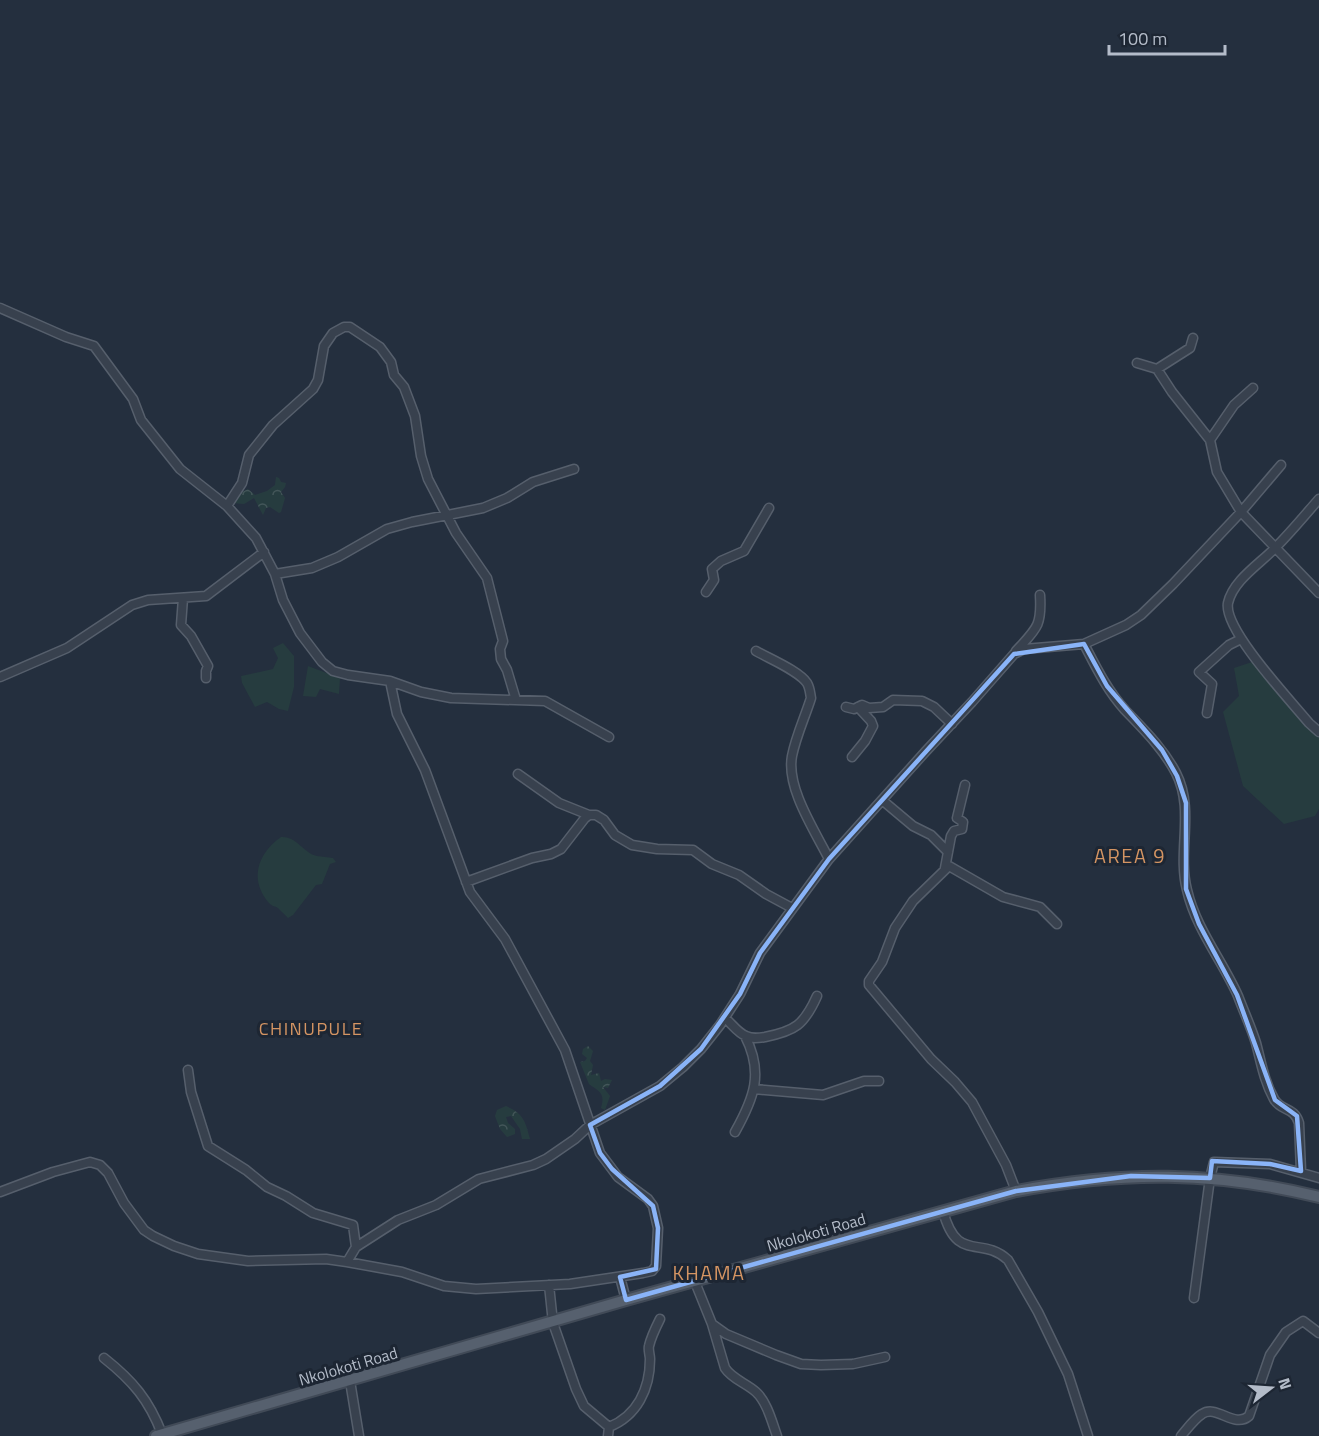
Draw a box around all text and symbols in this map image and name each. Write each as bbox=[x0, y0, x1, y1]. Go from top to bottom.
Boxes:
scale bar bbox=[1109, 18, 1224, 56]
text: 100 m bbox=[1118, 25, 1167, 52]
district label: AREA 9 bbox=[1094, 840, 1166, 871]
district label: CHINUPULE bbox=[259, 1015, 363, 1042]
street label: Nkolokoti Road bbox=[764, 1206, 868, 1258]
district label: KHAMA bbox=[672, 1257, 746, 1288]
street label: Nkolokoti Road bbox=[296, 1340, 400, 1392]
north arrow bbox=[1241, 1358, 1301, 1418]
text: N bbox=[1272, 1375, 1298, 1392]

